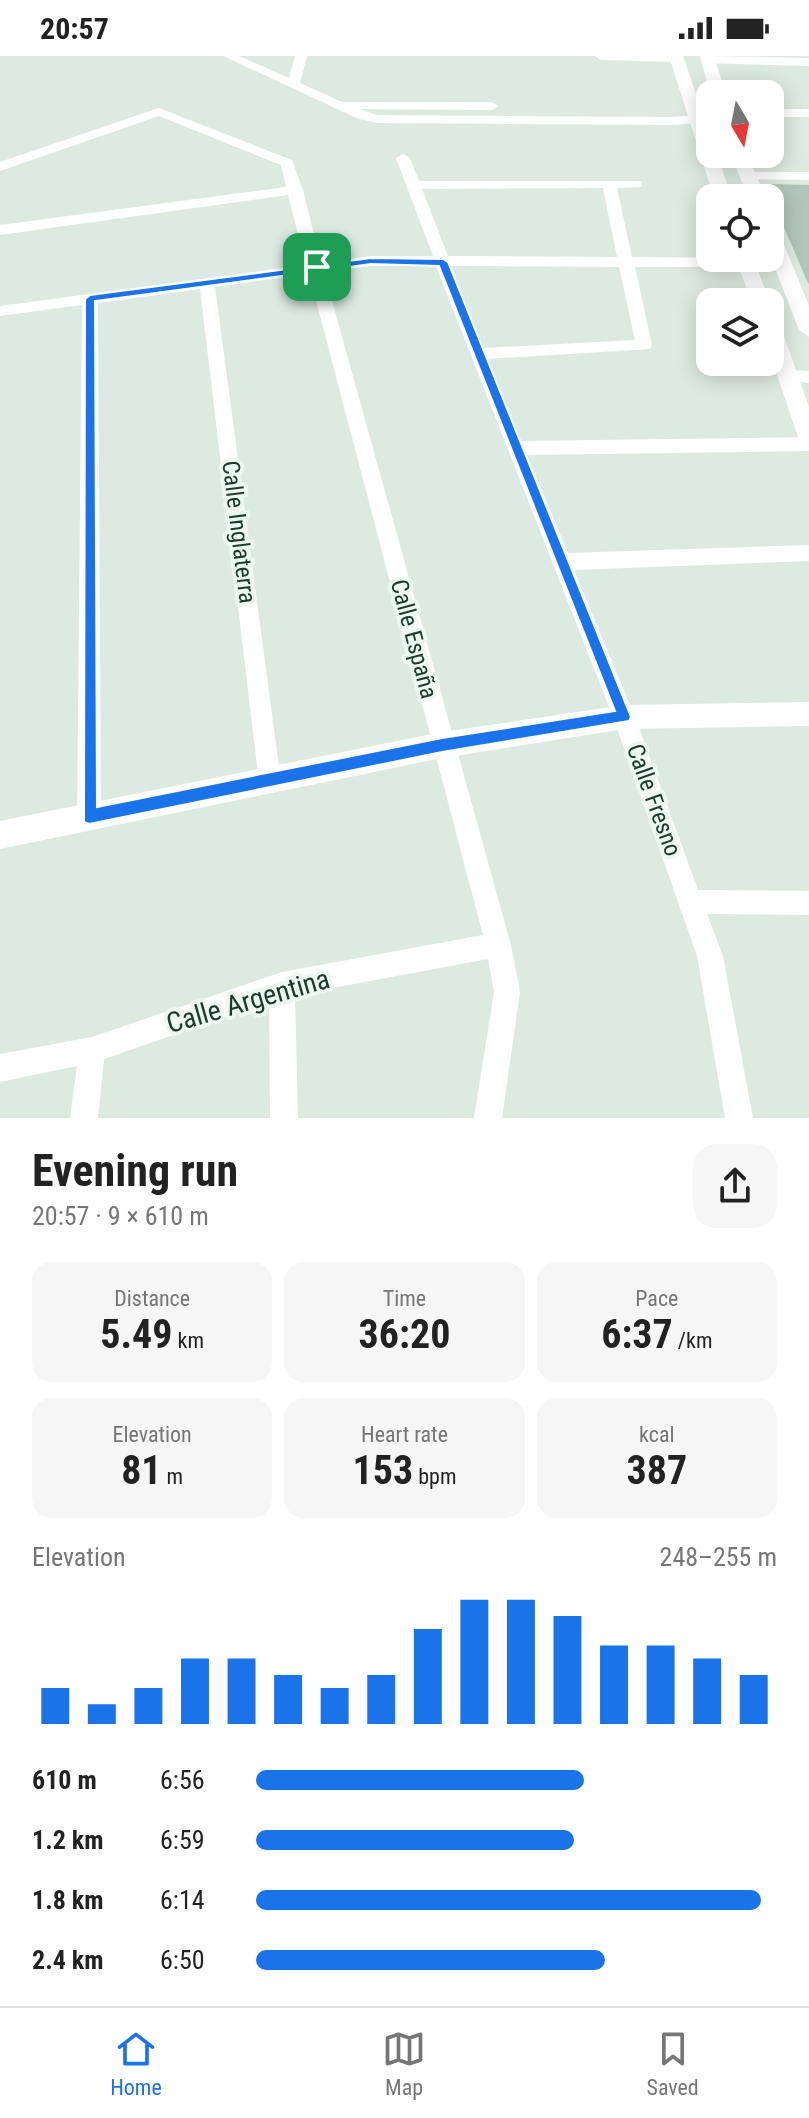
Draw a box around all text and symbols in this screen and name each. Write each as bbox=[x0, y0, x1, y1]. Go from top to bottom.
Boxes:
text: 20:57 bbox=[40, 11, 109, 46]
north arrow bbox=[696, 80, 784, 168]
map controls bbox=[696, 80, 784, 376]
button: locate bbox=[696, 184, 784, 272]
pin bbox=[283, 233, 351, 301]
icon: arrive bbox=[295, 245, 339, 289]
button: layers bbox=[696, 288, 784, 376]
street label: Calle Inglaterra bbox=[216, 459, 262, 605]
street label: Calle España bbox=[385, 576, 443, 702]
street label: Calle Fresno bbox=[621, 740, 687, 860]
street label: Calle Argentina bbox=[163, 962, 333, 1040]
button: share bbox=[693, 1144, 777, 1228]
text: Evening run bbox=[32, 1145, 238, 1197]
text: 20:57 · 9 × 610 m bbox=[32, 1201, 209, 1231]
text: Distance bbox=[114, 1286, 190, 1311]
text: Time bbox=[383, 1286, 426, 1311]
text: Pace bbox=[635, 1286, 678, 1311]
text: 5.49 bbox=[100, 1311, 173, 1358]
text: 36:20 bbox=[359, 1311, 450, 1358]
text: 6:37 bbox=[601, 1311, 673, 1358]
text: km bbox=[173, 1328, 204, 1353]
text: /km bbox=[673, 1328, 712, 1353]
text: Elevation bbox=[113, 1422, 192, 1447]
text: Heart rate bbox=[361, 1422, 448, 1447]
text: kcal bbox=[639, 1422, 675, 1447]
text: 81 bbox=[121, 1447, 162, 1494]
text: 153 bbox=[353, 1447, 413, 1494]
text: 387 bbox=[626, 1447, 687, 1494]
text: m bbox=[162, 1464, 183, 1489]
text: bpm bbox=[413, 1464, 456, 1489]
text: Elevation bbox=[32, 1542, 126, 1572]
text: 248–255 m bbox=[660, 1542, 777, 1572]
text: 610 m bbox=[32, 1765, 97, 1795]
text: 6:56 bbox=[160, 1765, 205, 1795]
text: 1.2 km bbox=[32, 1825, 104, 1855]
text: 6:59 bbox=[160, 1825, 205, 1855]
text: 1.8 km bbox=[32, 1885, 104, 1915]
text: 6:14 bbox=[160, 1885, 205, 1915]
text: 2.4 km bbox=[32, 1945, 104, 1975]
text: 6:50 bbox=[160, 1945, 205, 1975]
tab: Home bbox=[110, 2027, 162, 2100]
tab: Map bbox=[382, 2027, 426, 2100]
tab: Saved bbox=[647, 2027, 699, 2100]

